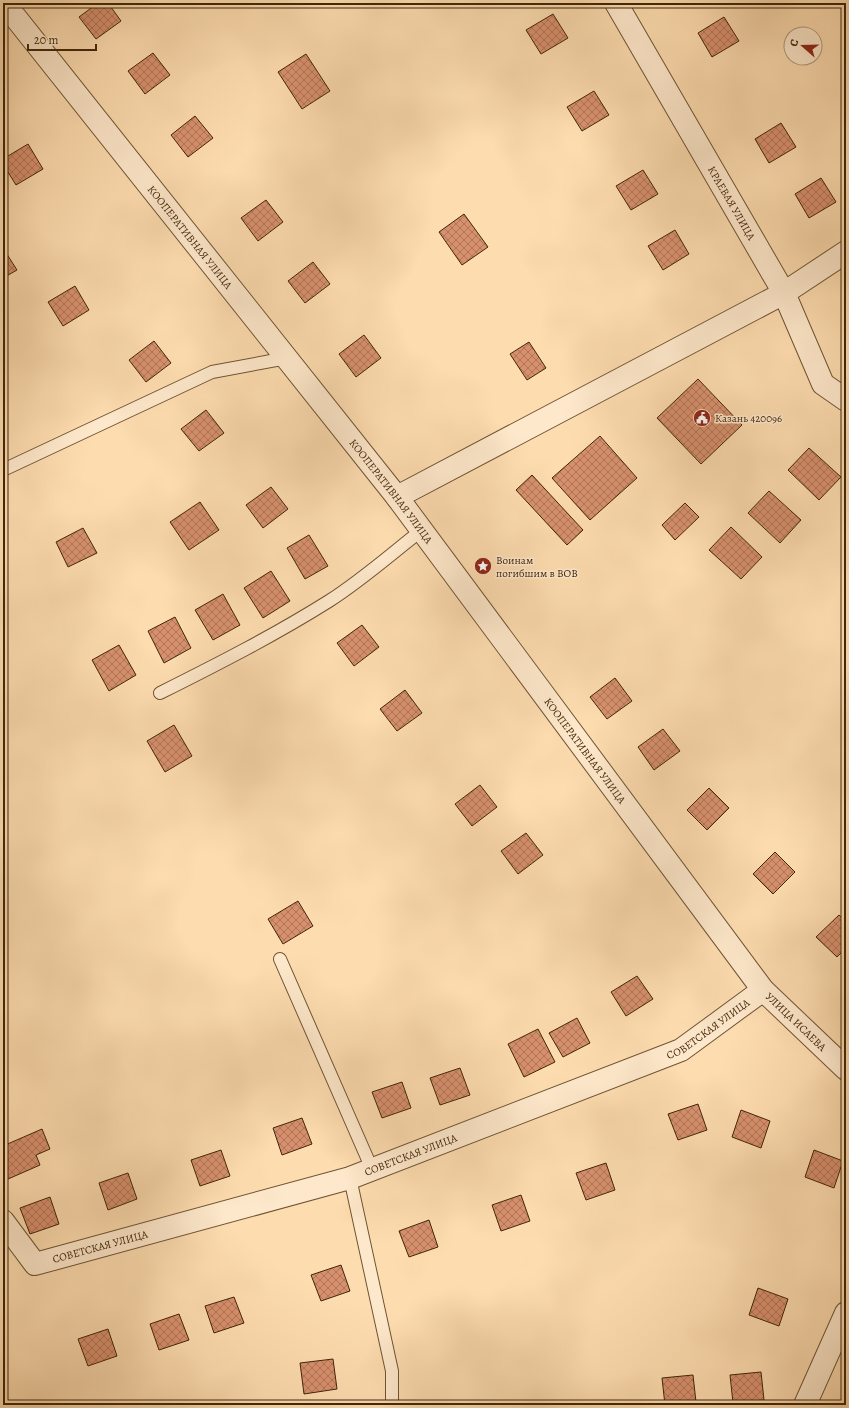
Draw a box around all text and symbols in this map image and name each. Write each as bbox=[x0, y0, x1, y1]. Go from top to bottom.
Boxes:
scale bar bbox=[28, 26, 96, 52]
north arrow bbox=[783, 26, 823, 66]
text: 20 m bbox=[34, 32, 58, 48]
text: С bbox=[786, 37, 802, 49]
street label: КРАЕВАЯ УЛИЦА bbox=[704, 163, 759, 243]
street label: КООПЕРАТИВНАЯ УЛИЦА bbox=[144, 182, 236, 292]
public building icon: Казань 420096 bbox=[692, 408, 712, 428]
place label: Казань 420096 bbox=[715, 411, 782, 426]
street label: КООПЕРАТИВНАЯ УЛИЦА bbox=[346, 436, 437, 547]
place label: Воинам погибшим в ВОВ bbox=[496, 553, 578, 581]
place icon: Воинам погибшим в ВОВ bbox=[473, 556, 493, 576]
street label: КООПЕРАТИВНАЯ УЛИЦА bbox=[541, 694, 630, 807]
street label: УЛИЦА ИСАЕВА bbox=[762, 989, 830, 1055]
street label: СОВЕТСКАЯ УЛИЦА bbox=[664, 995, 753, 1062]
street label: СОВЕТСКАЯ УЛИЦА bbox=[362, 1130, 459, 1179]
street label: СОВЕТСКАЯ УЛИЦА bbox=[51, 1226, 150, 1266]

